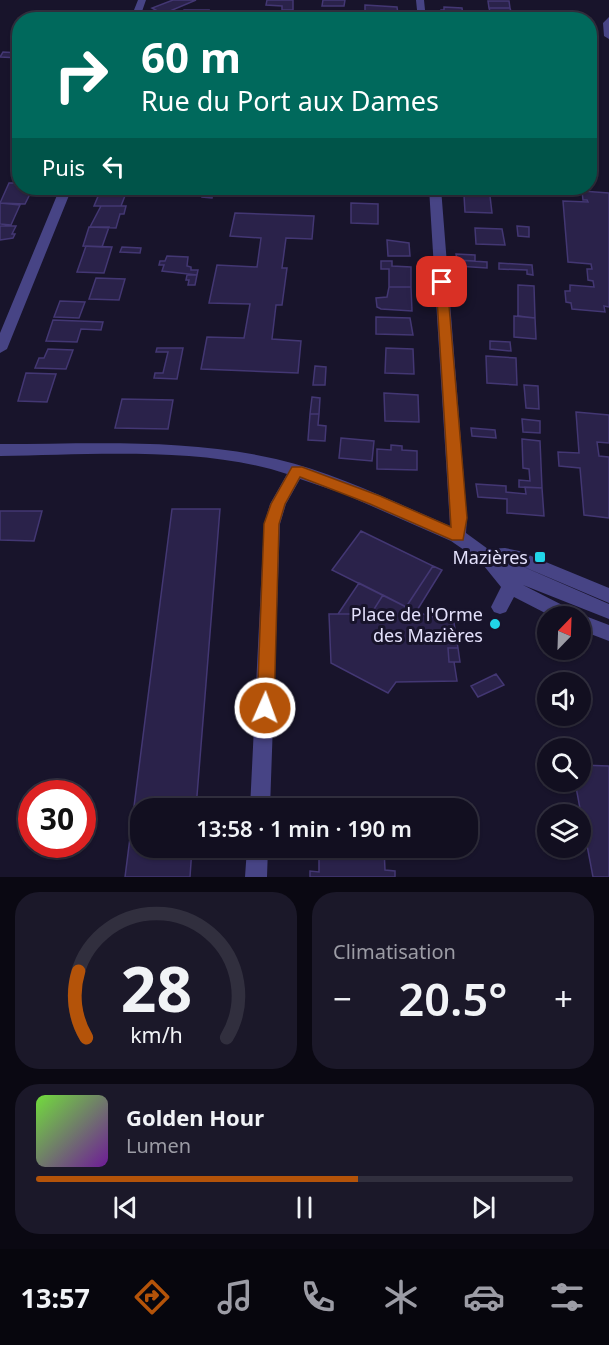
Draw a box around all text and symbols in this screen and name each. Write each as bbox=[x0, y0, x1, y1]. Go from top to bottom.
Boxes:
text: 60 m bbox=[141, 28, 241, 85]
icon: right bbox=[42, 36, 120, 114]
text: Rue du Port aux Dames bbox=[141, 82, 439, 119]
icon: left bbox=[97, 150, 130, 183]
text: Puis bbox=[42, 152, 85, 182]
pin bbox=[416, 256, 467, 307]
icon: arrive bbox=[425, 265, 458, 298]
place label: Mazières bbox=[452, 545, 528, 569]
marker: Mazières bbox=[533, 550, 547, 564]
place label: Place de l'Orme des Mazières bbox=[351, 602, 483, 647]
north arrow bbox=[537, 606, 591, 660]
map controls bbox=[537, 606, 591, 858]
marker: Place de l'Orme des Mazières bbox=[488, 617, 502, 631]
button: sound bbox=[537, 672, 591, 726]
position arrow bbox=[233, 676, 297, 740]
button: search bbox=[537, 738, 591, 792]
speed limit sign: 30 bbox=[18, 780, 96, 858]
button: layers bbox=[537, 804, 591, 858]
text: 13:58 · 1 min · 190 m bbox=[196, 813, 412, 843]
text: Climatisation bbox=[333, 938, 456, 965]
text: 28 bbox=[120, 945, 192, 1030]
text: 20.5° bbox=[399, 968, 507, 1029]
text: − bbox=[333, 976, 352, 1021]
text: + bbox=[554, 976, 573, 1021]
text: km/h bbox=[130, 1020, 182, 1049]
text: Golden Hour bbox=[126, 1102, 264, 1132]
text: Lumen bbox=[126, 1132, 191, 1159]
icon: previous bbox=[109, 1191, 142, 1224]
icon: pause bbox=[288, 1191, 321, 1224]
icon: next bbox=[467, 1191, 500, 1224]
icon: directions bbox=[131, 1276, 173, 1318]
icon: music bbox=[214, 1276, 256, 1318]
icon: phone bbox=[297, 1276, 339, 1318]
icon: climate bbox=[380, 1276, 422, 1318]
icon: car bbox=[463, 1276, 505, 1318]
icon: filters bbox=[546, 1276, 588, 1318]
text: 13:57 bbox=[21, 1279, 90, 1316]

